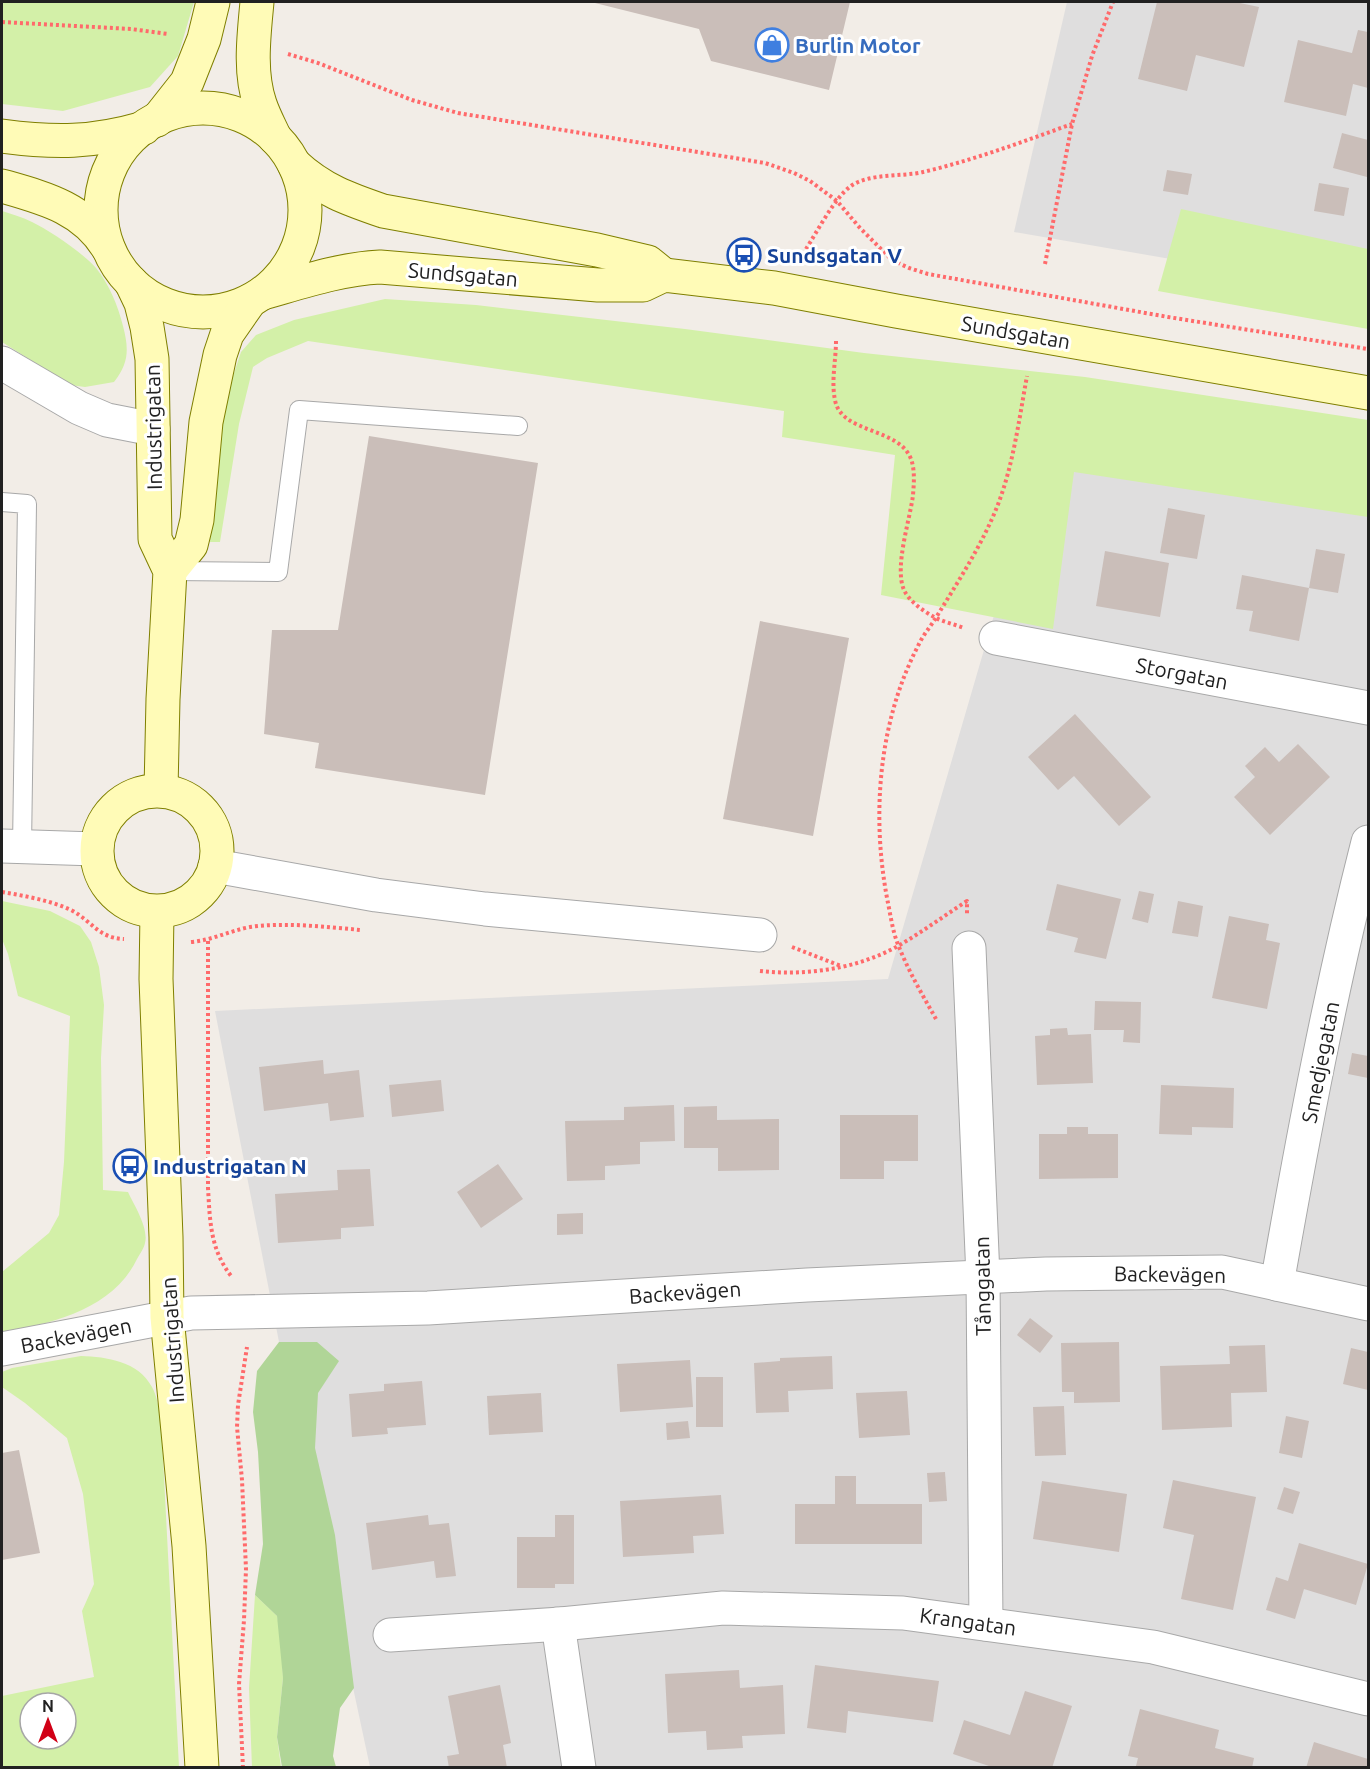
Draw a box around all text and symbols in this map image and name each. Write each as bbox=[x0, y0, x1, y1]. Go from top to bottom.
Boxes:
shop icon: Burlin Motor bbox=[754, 27, 790, 63]
place label: Burlin Motor bbox=[795, 33, 921, 57]
bus stop icon: Sundsgatan V bbox=[726, 237, 762, 273]
place label: Sundsgatan V bbox=[767, 243, 902, 267]
street label: Sundsgatan bbox=[407, 257, 519, 291]
street label: Sundsgatan bbox=[960, 311, 1072, 353]
street label: Industrigatan bbox=[140, 364, 166, 490]
street label: Storgatan bbox=[1134, 652, 1230, 694]
street label: Smedjegatan bbox=[1296, 999, 1344, 1125]
bus stop icon: Industrigatan N bbox=[112, 1148, 148, 1184]
place label: Industrigatan N bbox=[153, 1154, 307, 1178]
street label: Tånggatan bbox=[969, 1236, 995, 1336]
street label: Backevägen bbox=[1114, 1261, 1226, 1287]
street label: Industrigatan bbox=[156, 1276, 188, 1404]
street label: Backevägen bbox=[628, 1276, 742, 1308]
street label: Backevägen bbox=[19, 1312, 133, 1358]
street label: Krangatan bbox=[918, 1602, 1018, 1640]
north arrow bbox=[18, 1691, 78, 1751]
text: N bbox=[42, 1697, 54, 1715]

